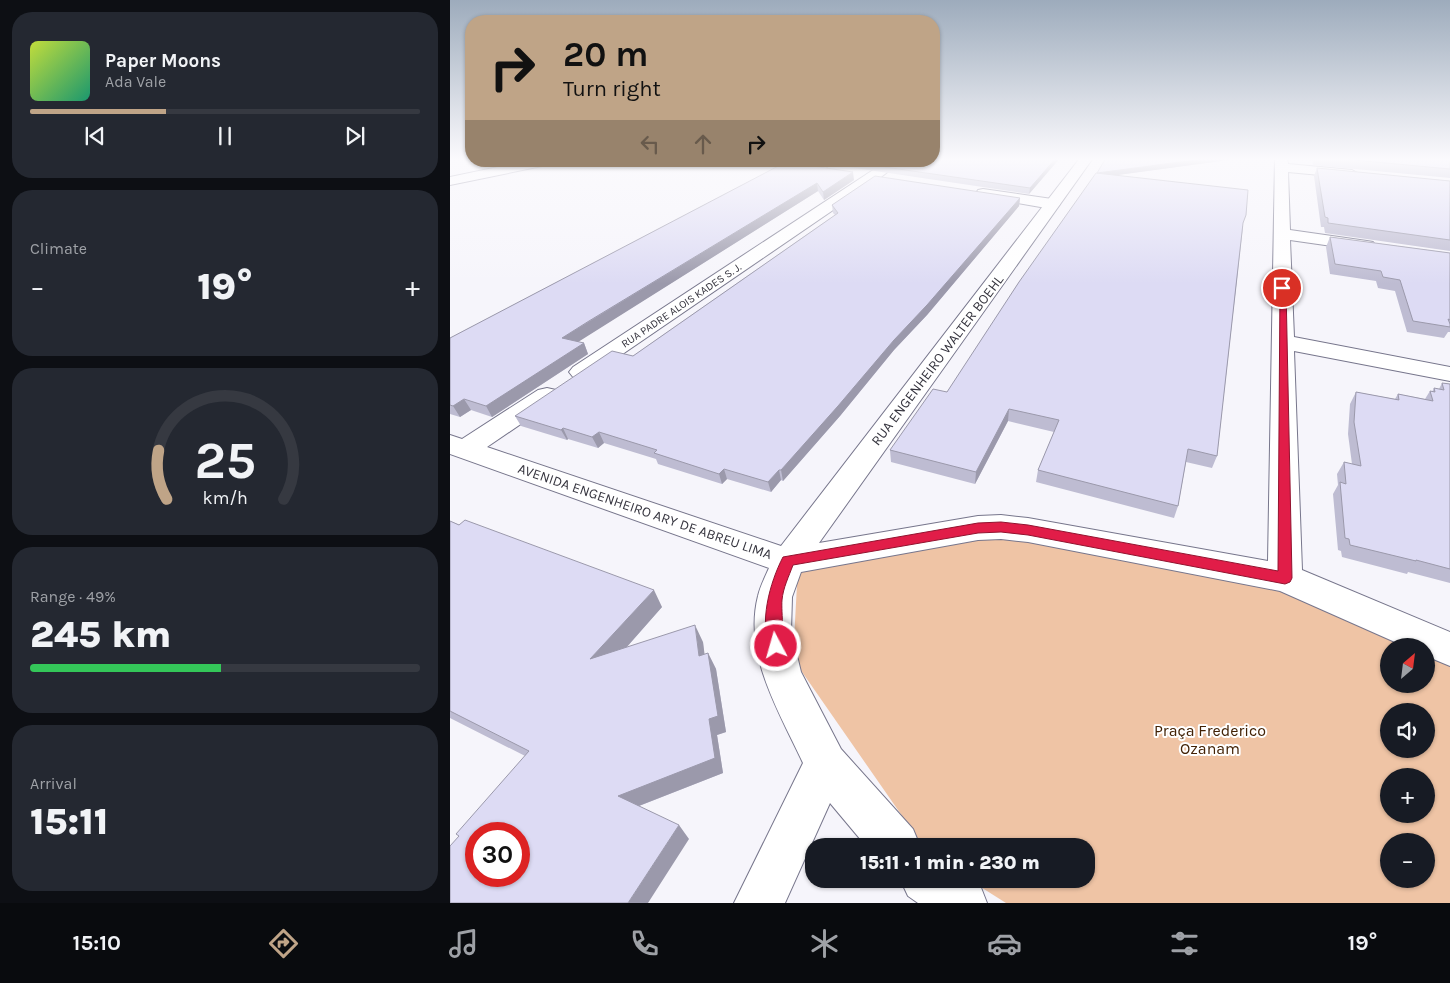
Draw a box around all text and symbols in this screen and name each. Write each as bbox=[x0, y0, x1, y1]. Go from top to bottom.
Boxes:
text: 20 m bbox=[563, 34, 648, 75]
icon: right bbox=[480, 35, 545, 100]
text: Paper Moons bbox=[105, 50, 221, 72]
text: Ada Vale bbox=[105, 72, 166, 91]
text: Turn right bbox=[563, 76, 661, 102]
icon: previous bbox=[81, 122, 109, 150]
icon: pause bbox=[211, 122, 239, 150]
icon: next bbox=[341, 122, 369, 150]
icon: left bbox=[636, 130, 664, 158]
icon: ahead bbox=[689, 130, 717, 158]
icon: right bbox=[742, 130, 770, 158]
text: Climate bbox=[30, 239, 87, 258]
street label: RUA PADRE ALOIS KADES S. J. bbox=[619, 260, 744, 350]
text: 19° bbox=[197, 264, 253, 309]
pin bbox=[1261, 267, 1303, 309]
text: − bbox=[30, 270, 45, 303]
text: + bbox=[405, 270, 420, 303]
street label: RUA ENGENHEIRO WALTER BOEHL bbox=[868, 271, 1007, 449]
icon: arrive bbox=[1268, 274, 1296, 302]
text: 25 bbox=[194, 430, 256, 491]
street label: AVENIDA ENGENHEIRO ARY DE ABREU LIMA bbox=[516, 460, 774, 563]
text: km/h bbox=[202, 488, 248, 509]
text: Range · 49% bbox=[30, 587, 116, 606]
text: 245 km bbox=[30, 612, 171, 657]
position arrow bbox=[749, 619, 801, 671]
north arrow bbox=[1380, 638, 1435, 692]
map controls bbox=[1380, 638, 1435, 888]
button: sound bbox=[1380, 703, 1435, 758]
park label: Praça Frederico Ozanam bbox=[1154, 721, 1266, 758]
button: + bbox=[1380, 768, 1435, 823]
text: Arrival bbox=[30, 774, 77, 793]
text: 15:11 bbox=[30, 799, 108, 844]
speed limit sign: 30 bbox=[465, 822, 530, 887]
button: − bbox=[1380, 833, 1435, 888]
text: 15:11 · 1 min · 230 m bbox=[860, 852, 1040, 874]
icon: directions bbox=[266, 926, 301, 961]
icon: music bbox=[446, 926, 481, 961]
icon: phone bbox=[627, 926, 662, 961]
icon: climate bbox=[807, 926, 842, 961]
icon: car bbox=[987, 926, 1022, 961]
icon: filters bbox=[1167, 926, 1202, 961]
text: 15:10 bbox=[73, 930, 121, 956]
text: 19° bbox=[1347, 930, 1377, 956]

